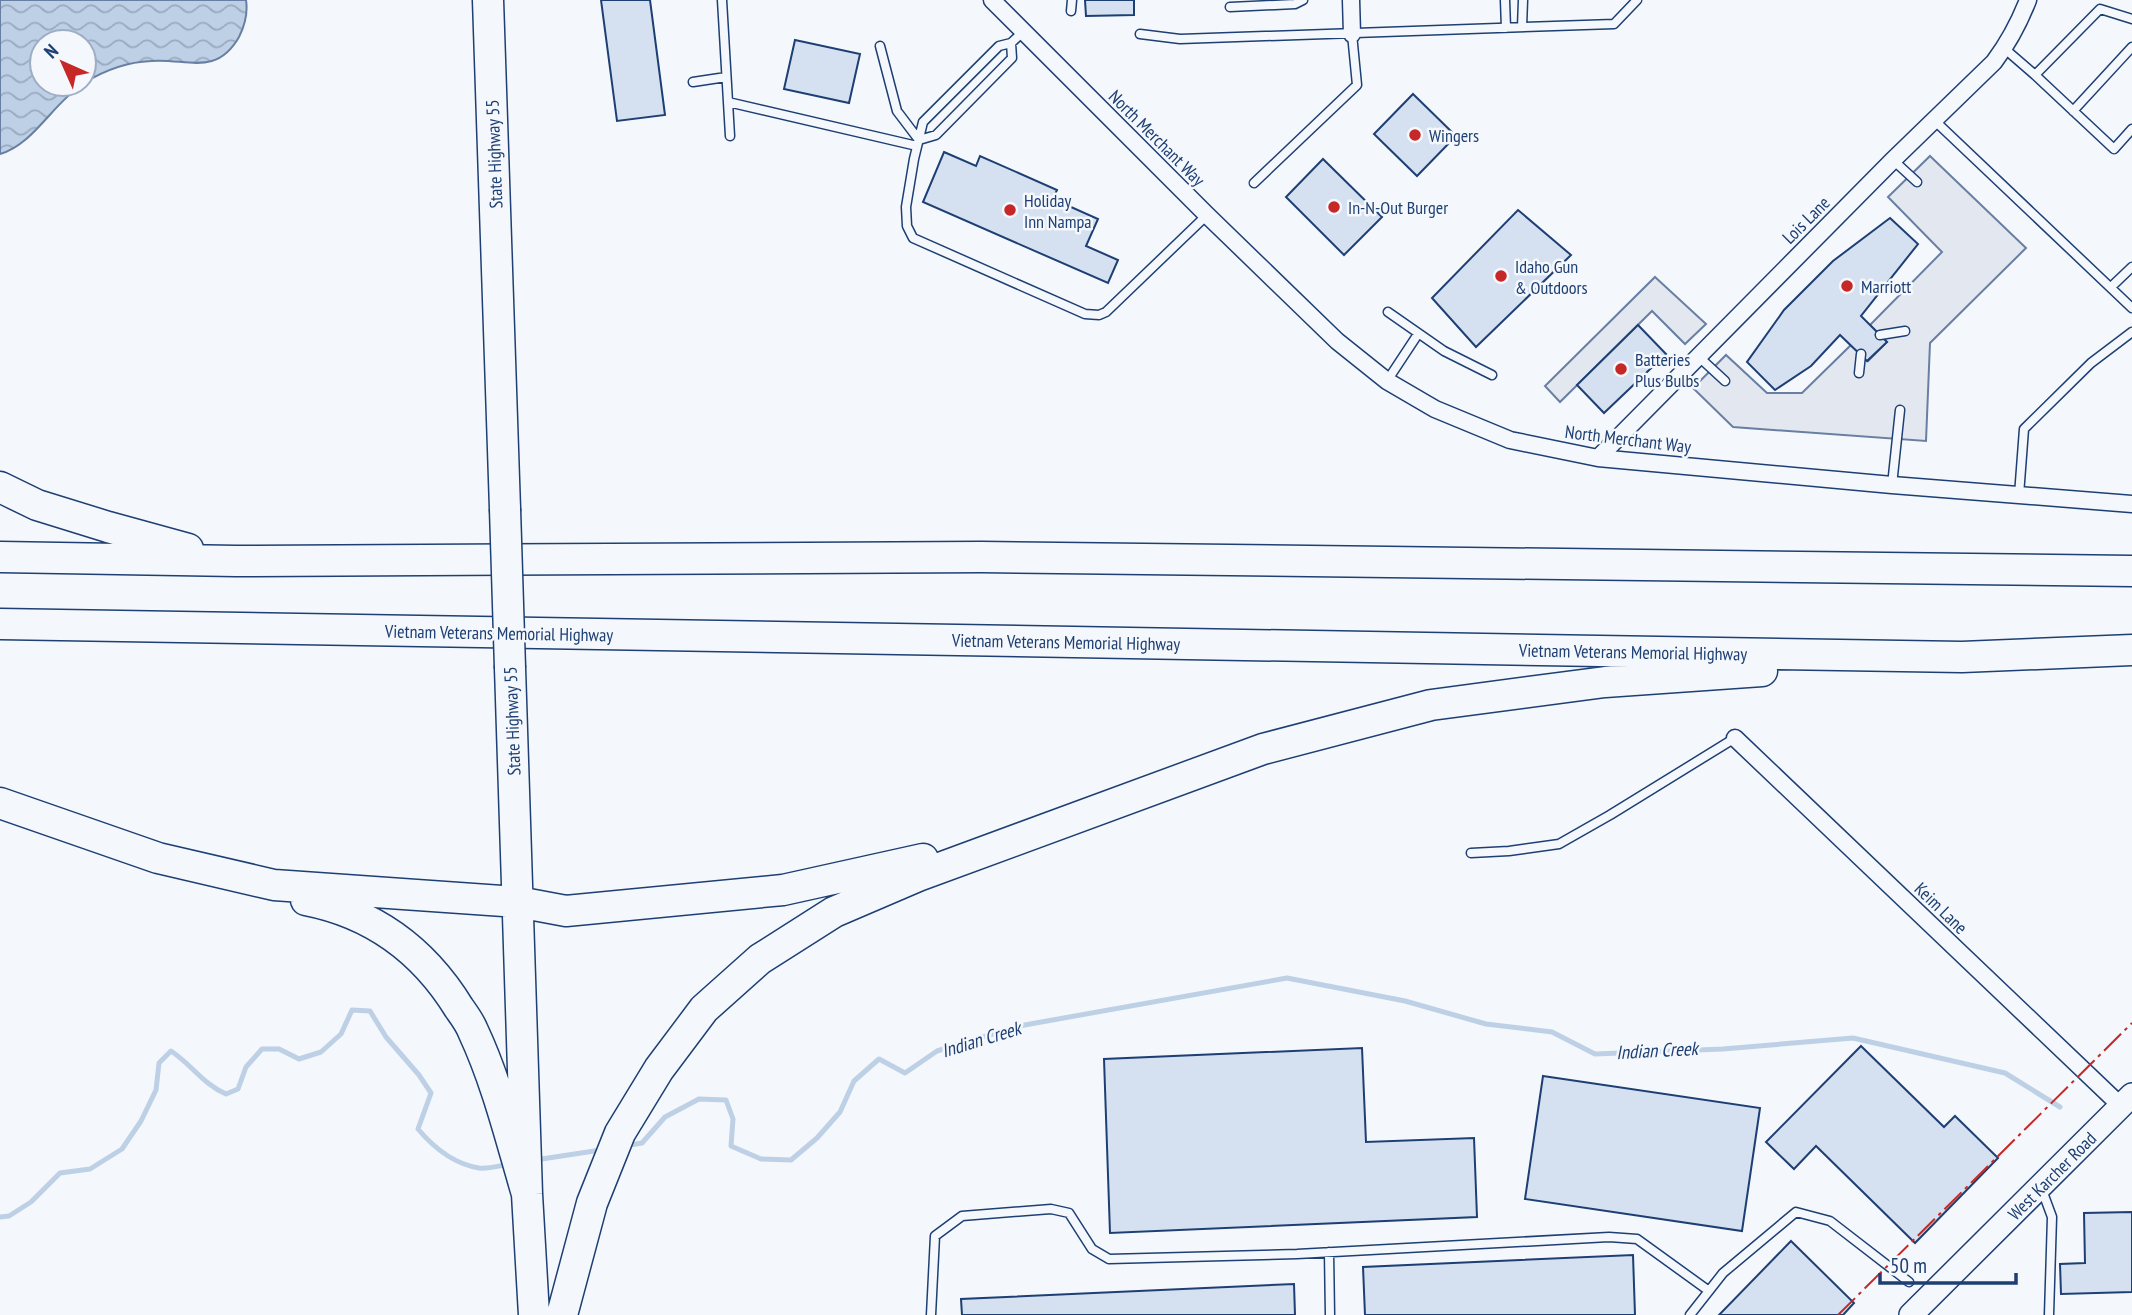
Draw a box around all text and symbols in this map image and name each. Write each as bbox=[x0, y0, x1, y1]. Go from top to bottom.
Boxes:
north arrow bbox=[28, 28, 98, 98]
text: N bbox=[39, 39, 63, 63]
street label: North Merchant Way bbox=[1104, 85, 1210, 191]
street label: State Highway 55 bbox=[481, 99, 507, 209]
place label: Wingers bbox=[1429, 124, 1479, 147]
marker: Wingers bbox=[1407, 127, 1423, 143]
place label: Holiday Inn Nampa bbox=[1024, 189, 1091, 233]
street label: Lois Lane bbox=[1777, 191, 1835, 249]
place label: In-N-Out Burger bbox=[1348, 196, 1448, 219]
marker: In-N-Out Burger bbox=[1326, 199, 1342, 215]
marker: Holiday Inn Nampa bbox=[1002, 202, 1018, 218]
place label: Idaho Gun & Outdoors bbox=[1515, 255, 1588, 299]
marker: Idaho Gun & Outdoors bbox=[1493, 268, 1509, 284]
place label: Marriott bbox=[1861, 275, 1911, 298]
marker: Marriott bbox=[1839, 278, 1855, 294]
place label: Batteries Plus Bulbs bbox=[1635, 348, 1699, 392]
marker: Batteries Plus Bulbs bbox=[1613, 361, 1629, 377]
street label: North Merchant Way bbox=[1564, 420, 1693, 458]
street label: Vietnam Veterans Memorial Highway bbox=[384, 619, 613, 646]
street label: Vietnam Veterans Memorial Highway bbox=[951, 628, 1180, 655]
street label: Vietnam Veterans Memorial Highway bbox=[1518, 638, 1747, 665]
street label: State Highway 55 bbox=[499, 666, 525, 776]
street label: Keim Lane bbox=[1910, 877, 1972, 939]
water label: Indian Creek bbox=[938, 1015, 1026, 1062]
water label: Indian Creek bbox=[1616, 1036, 1701, 1064]
street label: West Karcher Road bbox=[2003, 1127, 2101, 1225]
scale bar bbox=[1880, 1242, 2016, 1286]
text: 50 m bbox=[1890, 1252, 1927, 1279]

